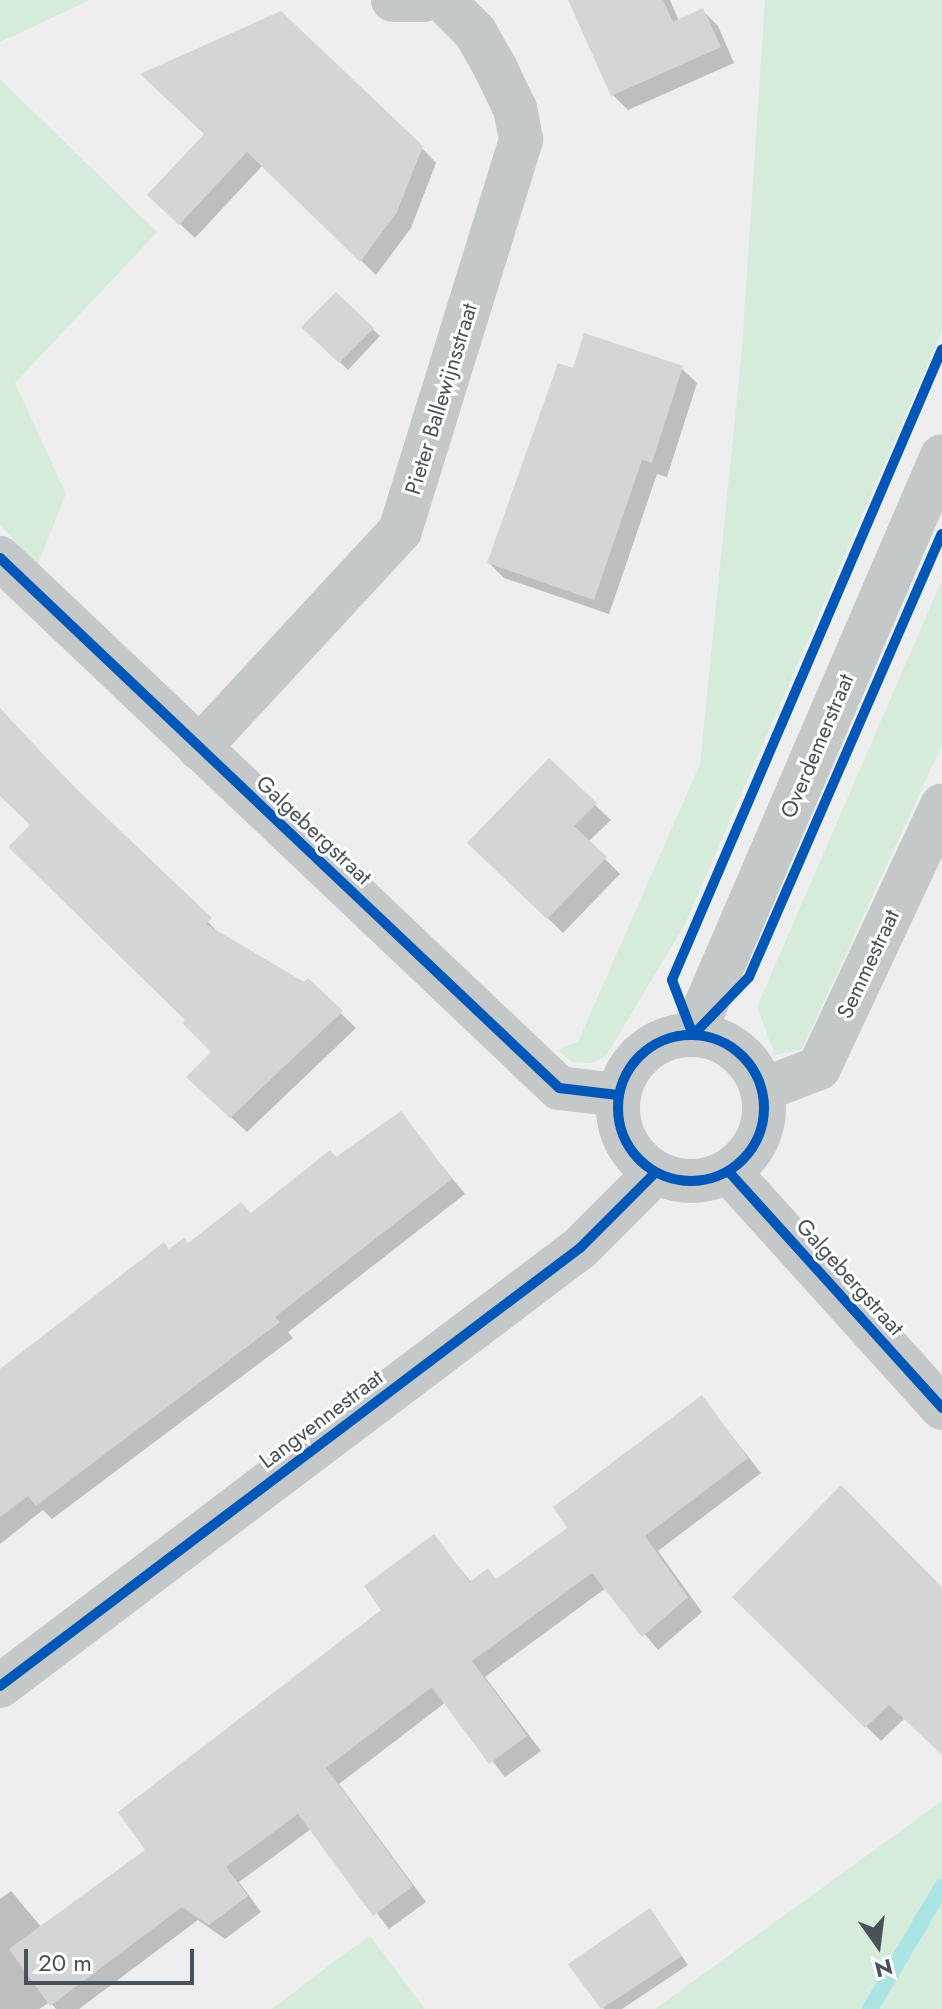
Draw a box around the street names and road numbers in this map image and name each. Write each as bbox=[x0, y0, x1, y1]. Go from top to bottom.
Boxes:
street label: Pieter Ballewijnsstraat bbox=[399, 300, 483, 498]
street label: Overdemerstraat bbox=[775, 670, 859, 822]
street label: Galgebergstraat bbox=[251, 770, 377, 890]
street label: Semmestraat bbox=[831, 905, 905, 1023]
street label: Galgebergstraat bbox=[791, 1213, 909, 1341]
street label: Langvennestraat bbox=[254, 1364, 388, 1474]

